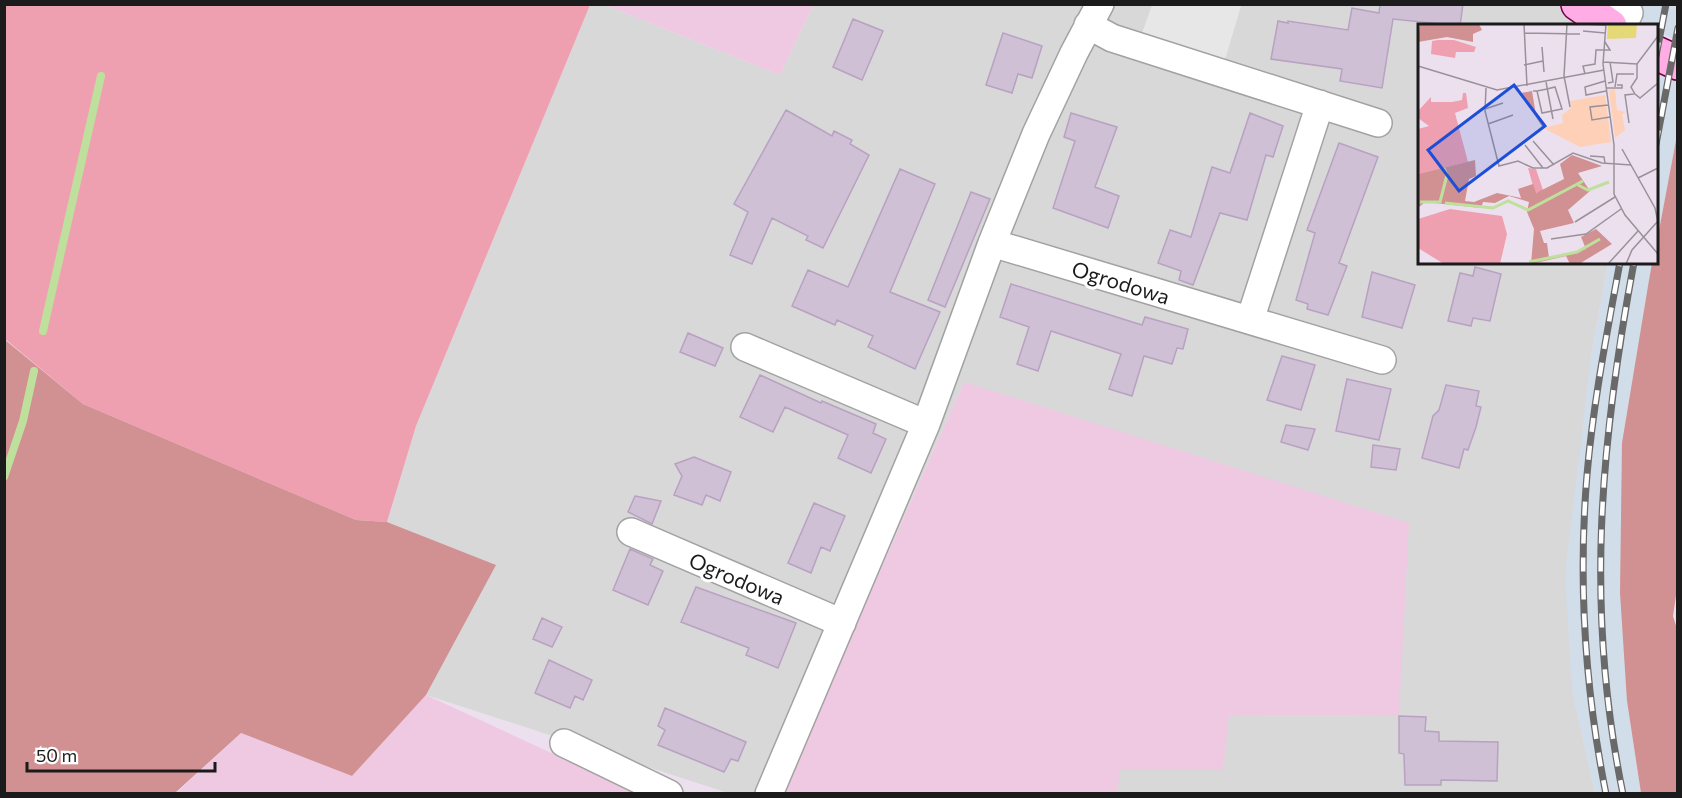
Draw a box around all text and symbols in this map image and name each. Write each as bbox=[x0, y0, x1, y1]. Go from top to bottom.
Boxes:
inset map bbox=[1418, 24, 1658, 264]
street label: Ogrodowa bbox=[1069, 255, 1173, 309]
street label: Ogrodowa bbox=[686, 547, 788, 609]
scale bar bbox=[27, 735, 214, 773]
text: 50 m bbox=[36, 744, 77, 766]

